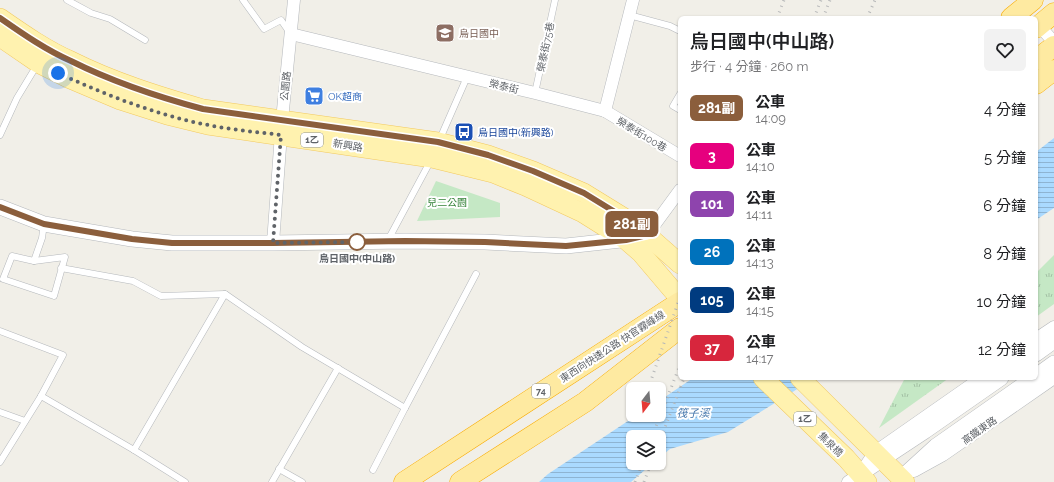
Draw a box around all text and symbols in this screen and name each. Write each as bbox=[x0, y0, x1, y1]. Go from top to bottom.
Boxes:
street label: 榮泰街75巷 bbox=[535, 21, 556, 73]
school or university icon: 烏日國中 bbox=[434, 22, 456, 44]
place label: 烏日國中 bbox=[459, 28, 499, 39]
button: heart bbox=[984, 29, 1026, 71]
text: 烏日國中(中山路) bbox=[690, 30, 834, 52]
text: 步行 · 4 分鐘 · 260 m bbox=[690, 59, 808, 74]
your location bbox=[48, 63, 68, 83]
street label: 公園路 bbox=[278, 71, 293, 102]
street label: 榮泰街 bbox=[488, 78, 520, 95]
supermarket icon: OK超商 bbox=[303, 85, 325, 107]
place label: OK超商 bbox=[328, 91, 362, 102]
text: 公車 bbox=[755, 93, 785, 111]
text: 281副 bbox=[698, 100, 735, 116]
text: 4 分鐘 bbox=[984, 101, 1026, 119]
text: 14:09 bbox=[755, 111, 786, 126]
street label: 榮泰街100巷 bbox=[615, 115, 669, 154]
bus stop icon: 烏日國中(新興路) bbox=[453, 121, 475, 143]
place label: 烏日國中(新興路) bbox=[478, 127, 554, 138]
road number: 1乙 bbox=[301, 133, 323, 147]
street label: 新興路 bbox=[332, 138, 364, 153]
text: 公車 bbox=[746, 141, 776, 159]
text: 3 bbox=[708, 148, 716, 164]
text: 5 分鐘 bbox=[984, 149, 1026, 167]
text: 14:10 bbox=[746, 159, 775, 174]
text: 公車 bbox=[746, 189, 776, 207]
text: 101 bbox=[701, 196, 723, 212]
park label: 兒二公園 bbox=[427, 197, 467, 208]
text: 6 分鐘 bbox=[983, 197, 1026, 215]
text: 14:11 bbox=[746, 207, 772, 222]
line badge: 281副 bbox=[604, 211, 660, 237]
text: 281副 bbox=[613, 216, 651, 232]
marker: 烏日國中(中山路) bbox=[348, 233, 366, 251]
text: 公車 bbox=[746, 237, 776, 255]
text: 26 bbox=[704, 244, 720, 260]
text: 8 分鐘 bbox=[983, 245, 1026, 263]
place label: 烏日國中(中山路) bbox=[319, 253, 395, 264]
text: 14:13 bbox=[746, 255, 774, 270]
text: 公車 bbox=[746, 285, 776, 303]
text: 105 bbox=[700, 292, 724, 308]
text: 10 分鐘 bbox=[977, 293, 1026, 311]
text: 14:15 bbox=[746, 303, 774, 318]
street label: 東西向快速公路 快官霧峰線 bbox=[558, 308, 667, 384]
text: 公車 bbox=[746, 333, 776, 351]
text: 37 bbox=[704, 340, 720, 356]
text: 12 分鐘 bbox=[978, 341, 1026, 359]
text: 14:17 bbox=[746, 351, 774, 366]
north arrow bbox=[626, 382, 666, 422]
map controls bbox=[626, 382, 666, 470]
road number: 74 bbox=[532, 384, 550, 398]
water label: 筏子溪 bbox=[677, 407, 711, 420]
road number: 1乙 bbox=[794, 412, 816, 426]
street label: 高鐵東路 bbox=[960, 414, 999, 446]
button: layers bbox=[626, 430, 666, 470]
street label: 集泉橋 bbox=[816, 430, 845, 459]

